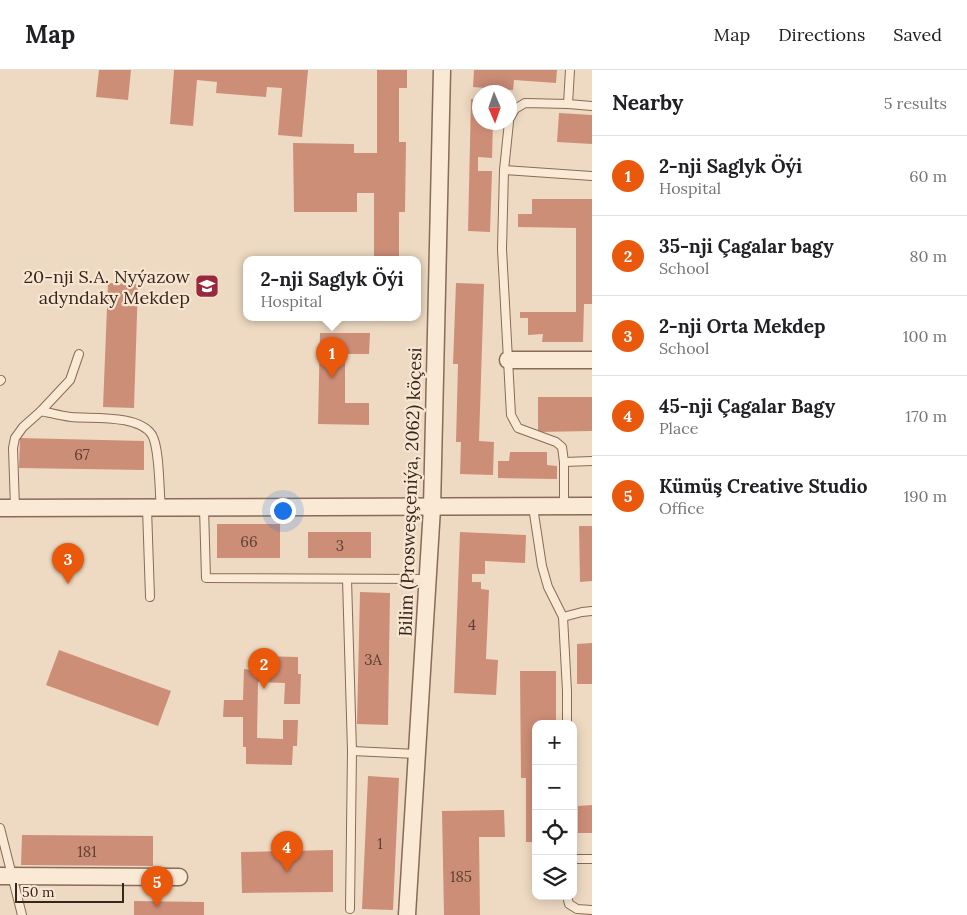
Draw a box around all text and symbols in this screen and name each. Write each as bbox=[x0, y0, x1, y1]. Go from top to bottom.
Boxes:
text: Map bbox=[25, 19, 75, 50]
text: Map bbox=[714, 23, 750, 46]
text: Directions bbox=[778, 23, 865, 46]
text: Saved bbox=[893, 23, 942, 46]
north arrow bbox=[472, 85, 517, 130]
text: Nearby bbox=[612, 89, 683, 116]
text: 5 results bbox=[884, 93, 947, 113]
text: 2-nji Saglyk Öýi bbox=[659, 154, 802, 178]
text: 1 bbox=[625, 166, 631, 186]
text: 60 m bbox=[909, 166, 947, 186]
text: Hospital bbox=[659, 178, 721, 198]
text: 35-nji Çagalar bagy bbox=[659, 234, 834, 258]
text: 2 bbox=[624, 246, 632, 266]
text: 80 m bbox=[910, 246, 947, 266]
popup bbox=[243, 256, 421, 321]
text: School bbox=[659, 258, 709, 278]
place label: 20-nji S.A. Nyýazow adyndaky Mekdep bbox=[23, 265, 191, 309]
text: 2-nji Saglyk Öýi bbox=[260, 267, 404, 291]
school or university icon: 20-nji S.A. Nyýazow adyndaky Mekdep bbox=[194, 273, 220, 299]
text: Hospital bbox=[260, 291, 322, 311]
text: 2-nji Orta Mekdep bbox=[659, 314, 825, 338]
text: 3 bbox=[624, 326, 632, 346]
text: 100 m bbox=[903, 326, 947, 346]
pin: 1 bbox=[316, 337, 348, 378]
text: School bbox=[659, 338, 709, 358]
street label: Bilim (Prosweşçeniýa, 2062) köçesi bbox=[393, 347, 427, 637]
text: 45-nji Çagalar Bagy bbox=[659, 394, 835, 418]
text: 4 bbox=[624, 406, 632, 426]
text: 170 m bbox=[905, 406, 947, 426]
text: Place bbox=[659, 418, 698, 438]
house number: 67 bbox=[74, 445, 90, 464]
text: Kümüş Creative Studio bbox=[659, 474, 868, 498]
text: 5 bbox=[624, 486, 632, 506]
text: 190 m bbox=[903, 486, 947, 506]
your location bbox=[270, 498, 296, 524]
text: Office bbox=[659, 498, 704, 518]
house number: 66 bbox=[240, 532, 258, 551]
house number: 3 bbox=[336, 536, 344, 555]
pin: 3 bbox=[52, 543, 84, 584]
house number: 4 bbox=[468, 615, 476, 634]
pin: 2 bbox=[248, 648, 280, 689]
house number: 3A bbox=[364, 650, 382, 669]
map controls bbox=[532, 720, 577, 900]
button: + bbox=[532, 720, 577, 765]
button: − bbox=[532, 765, 577, 810]
button: locate bbox=[532, 810, 577, 855]
pin: 4 bbox=[271, 831, 303, 872]
house number: 1 bbox=[377, 834, 383, 853]
house number: 181 bbox=[77, 842, 97, 861]
button: layers bbox=[532, 855, 577, 900]
pin: 5 bbox=[141, 866, 173, 907]
house number: 185 bbox=[450, 867, 472, 886]
scale bar bbox=[15, 880, 124, 903]
text: 50 m bbox=[22, 883, 55, 901]

